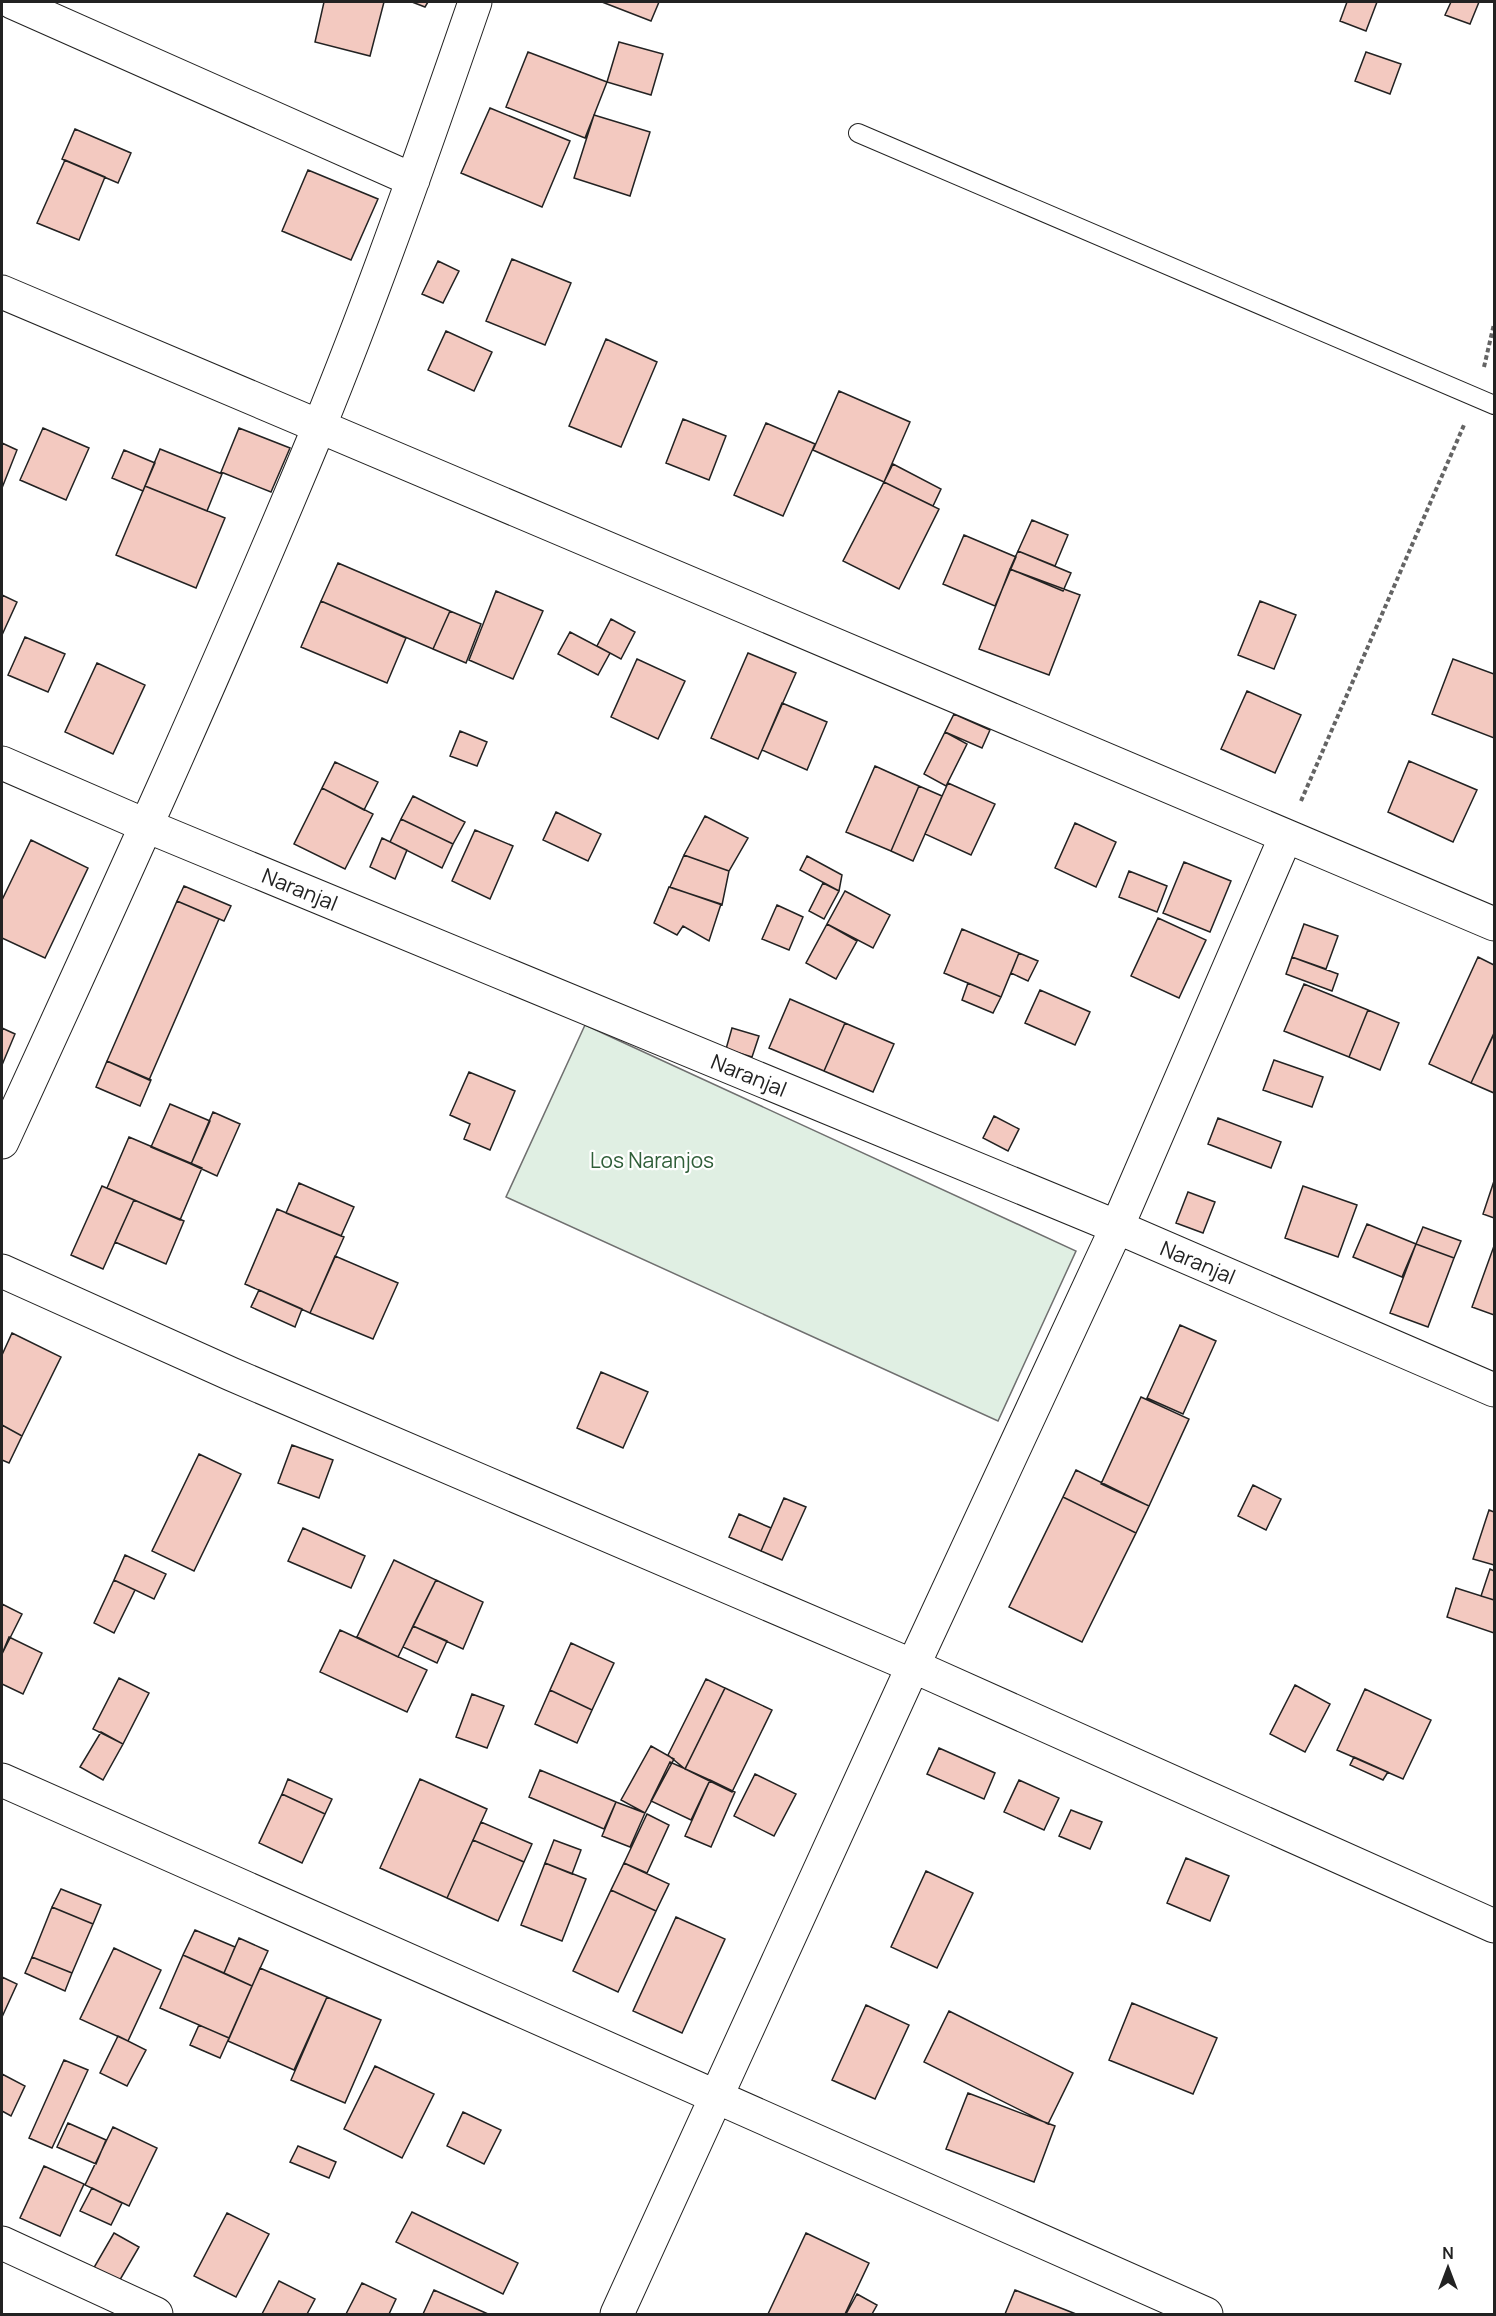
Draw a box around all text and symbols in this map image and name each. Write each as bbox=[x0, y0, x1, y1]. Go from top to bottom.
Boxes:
street label: Naranjal bbox=[258, 861, 342, 917]
street label: Naranjal bbox=[707, 1047, 791, 1103]
park label: Los Naranjos bbox=[590, 1146, 714, 1174]
street label: Naranjal bbox=[1156, 1234, 1240, 1290]
north arrow bbox=[1418, 2238, 1478, 2298]
text: N bbox=[1442, 2242, 1454, 2264]

